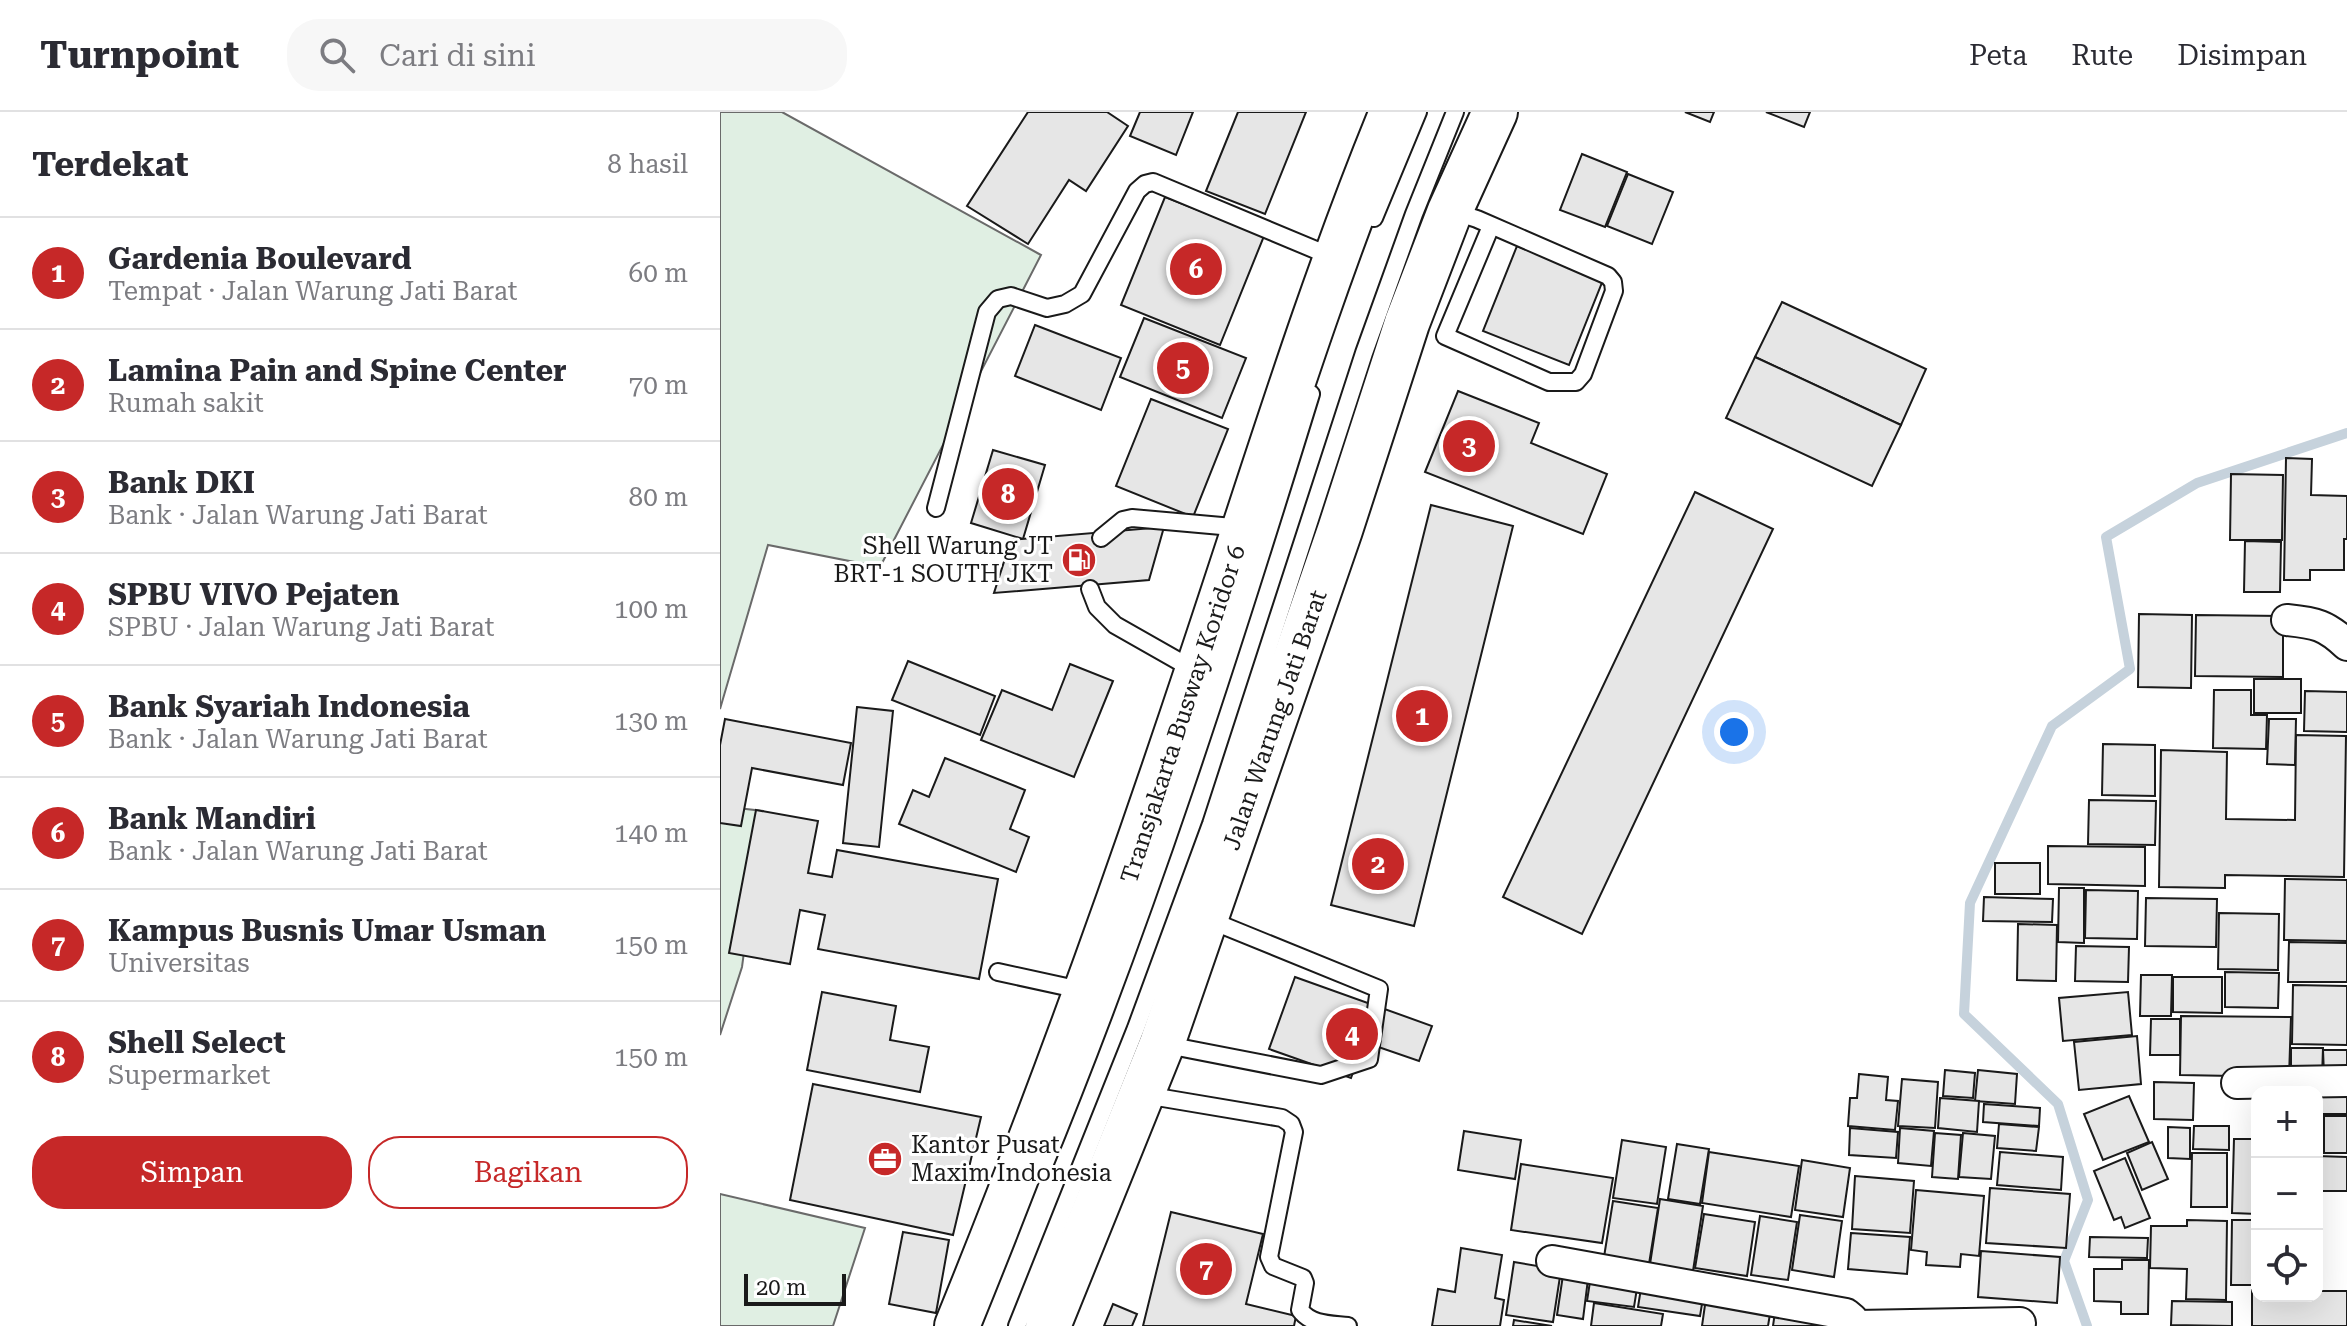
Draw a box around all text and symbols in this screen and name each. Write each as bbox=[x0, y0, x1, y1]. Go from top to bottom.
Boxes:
search box bbox=[287, 19, 847, 91]
text: Turnpoint bbox=[40, 33, 239, 77]
icon: search bbox=[315, 33, 359, 77]
text: Cari di sini bbox=[379, 38, 536, 73]
text: Peta bbox=[1969, 39, 2027, 72]
text: Rute bbox=[2071, 39, 2133, 72]
text: Disimpan bbox=[2177, 39, 2307, 72]
text: Terdekat bbox=[32, 144, 188, 184]
text: 8 hasil bbox=[607, 149, 688, 179]
pin: 6 bbox=[1170, 239, 1222, 299]
text: Gardenia Boulevard bbox=[108, 241, 412, 276]
text: 1 bbox=[51, 258, 65, 288]
text: 60 m bbox=[629, 258, 688, 288]
text: Tempat · Jalan Warung Jati Barat bbox=[108, 276, 517, 306]
pin: 5 bbox=[1157, 338, 1209, 398]
text: Lamina Pain and Spine Center bbox=[108, 353, 567, 388]
text: 2 bbox=[51, 370, 65, 400]
text: 70 m bbox=[629, 370, 688, 400]
text: Rumah sakit bbox=[108, 388, 264, 418]
pin: 3 bbox=[1443, 416, 1495, 476]
pin: 8 bbox=[982, 464, 1034, 524]
text: Bank DKI bbox=[108, 465, 255, 500]
text: 3 bbox=[51, 482, 65, 512]
text: 80 m bbox=[629, 482, 688, 512]
text: Bank · Jalan Warung Jati Barat bbox=[108, 500, 488, 530]
place label: Shell Warung JT BRT-1 SOUTH JKT bbox=[834, 532, 1053, 588]
fuel station icon: Shell Warung JT BRT-1 SOUTH JKT bbox=[1060, 541, 1098, 579]
street label: Transjakarta Busway Koridor 6 bbox=[1115, 541, 1251, 887]
text: SPBU VIVO Pejaten bbox=[108, 577, 399, 612]
street label: Jalan Warung Jati Barat bbox=[1217, 586, 1333, 854]
text: 4 bbox=[51, 594, 65, 624]
text: 100 m bbox=[614, 594, 688, 624]
text: SPBU · Jalan Warung Jati Barat bbox=[108, 612, 494, 642]
pin: 1 bbox=[1396, 686, 1448, 746]
text: Bank Syariah Indonesia bbox=[108, 689, 470, 724]
text: 5 bbox=[51, 706, 65, 736]
text: 130 m bbox=[614, 706, 688, 736]
your location bbox=[1714, 712, 1754, 752]
text: Bank · Jalan Warung Jati Barat bbox=[108, 724, 488, 754]
text: Bank Mandiri bbox=[108, 801, 316, 836]
text: 6 bbox=[51, 818, 65, 848]
text: 140 m bbox=[614, 818, 688, 848]
pin: 2 bbox=[1352, 834, 1404, 894]
text: Bank · Jalan Warung Jati Barat bbox=[108, 836, 488, 866]
text: Kampus Busnis Umar Usman bbox=[108, 913, 546, 948]
text: 7 bbox=[51, 930, 65, 960]
text: 150 m bbox=[614, 930, 688, 960]
text: Universitas bbox=[108, 948, 250, 978]
pin: 4 bbox=[1326, 1004, 1378, 1064]
text: Shell Select bbox=[108, 1025, 286, 1060]
text: 8 bbox=[51, 1042, 65, 1072]
text: 150 m bbox=[614, 1042, 688, 1072]
text: Supermarket bbox=[108, 1060, 271, 1090]
map controls bbox=[2251, 1086, 2323, 1302]
button: + bbox=[2251, 1086, 2323, 1158]
place label: Kantor Pusat Maxim Indonesia bbox=[911, 1131, 1112, 1187]
button: Simpan bbox=[32, 1136, 352, 1209]
button: Bagikan bbox=[368, 1136, 688, 1209]
office icon: Kantor Pusat Maxim Indonesia bbox=[866, 1140, 904, 1178]
button: − bbox=[2251, 1158, 2323, 1230]
button: locate bbox=[2251, 1230, 2323, 1302]
pin: 7 bbox=[1180, 1239, 1232, 1299]
scale bar bbox=[744, 1270, 846, 1306]
text: 20 m bbox=[756, 1275, 806, 1300]

